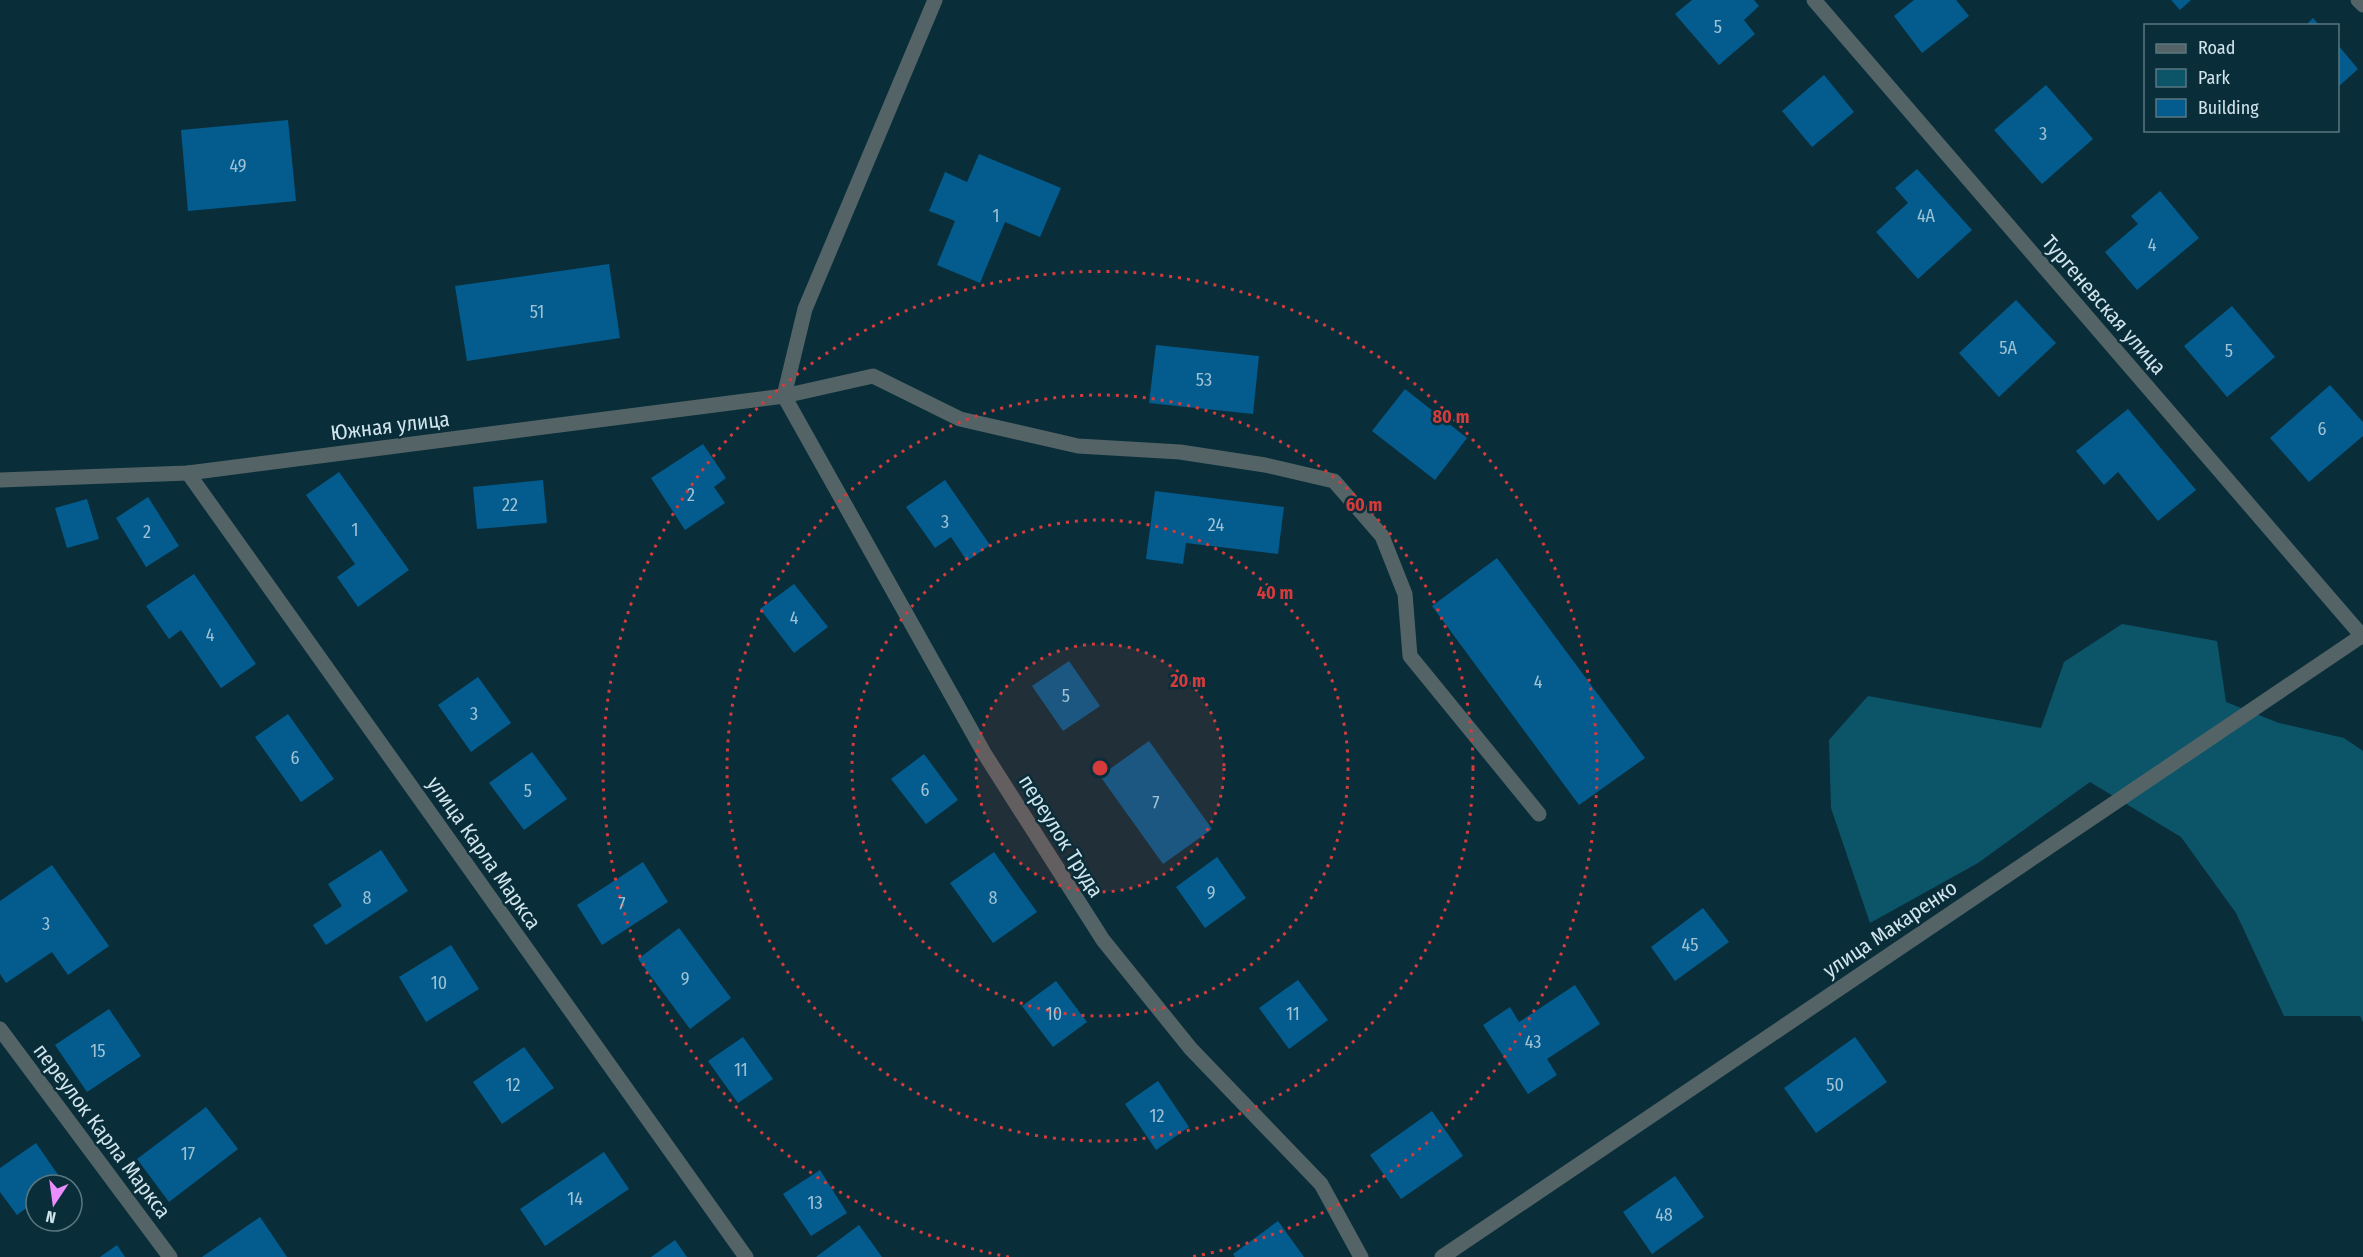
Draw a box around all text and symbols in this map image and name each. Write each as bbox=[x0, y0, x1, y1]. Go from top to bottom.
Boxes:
house number: 5 bbox=[1714, 16, 1722, 38]
legend bbox=[2144, 24, 2339, 132]
text: Road bbox=[2198, 37, 2235, 59]
text: Park bbox=[2198, 67, 2231, 89]
text: Building bbox=[2198, 97, 2259, 119]
house number: 3 bbox=[2039, 123, 2047, 145]
house number: 49 bbox=[229, 155, 247, 177]
house number: 1 bbox=[992, 205, 1000, 227]
house number: 4А bbox=[1917, 205, 1936, 227]
street label: Тургеневская улица bbox=[2036, 230, 2172, 380]
house number: 4 bbox=[2148, 234, 2157, 256]
house number: 51 bbox=[530, 301, 544, 323]
house number: 5А bbox=[1999, 337, 2017, 359]
house number: 5 bbox=[2225, 340, 2233, 362]
house number: 53 bbox=[1196, 369, 1212, 391]
street label: Южная улица bbox=[329, 406, 451, 446]
text: 80 m bbox=[1433, 406, 1469, 428]
house number: 6 bbox=[2318, 418, 2327, 440]
house number: 2 bbox=[687, 484, 695, 506]
house number: 22 bbox=[502, 494, 518, 516]
text: 60 m bbox=[1346, 494, 1382, 516]
house number: 3 bbox=[941, 511, 949, 533]
house number: 24 bbox=[1208, 514, 1224, 536]
house number: 1 bbox=[351, 519, 359, 541]
house number: 2 bbox=[143, 521, 151, 543]
text: 40 m bbox=[1257, 582, 1293, 604]
house number: 4 bbox=[790, 607, 799, 629]
house number: 4 bbox=[206, 624, 215, 646]
text: 20 m bbox=[1169, 670, 1206, 692]
house number: 4 bbox=[1534, 671, 1543, 693]
house number: 5 bbox=[1062, 685, 1070, 707]
house number: 3 bbox=[470, 703, 478, 725]
house number: 6 bbox=[291, 747, 300, 769]
centre of rings bbox=[1090, 758, 1110, 778]
street label: переулок Труда bbox=[1013, 770, 1109, 902]
street label: улица Карла Маркса bbox=[421, 771, 547, 935]
house number: 6 bbox=[921, 779, 930, 801]
house number: 5 bbox=[524, 780, 532, 802]
house number: 7 bbox=[1152, 792, 1160, 814]
street label: улица Макаренко bbox=[1818, 875, 1962, 983]
house number: 9 bbox=[1207, 882, 1215, 904]
house number: 8 bbox=[363, 887, 372, 909]
house number: 8 bbox=[989, 887, 998, 909]
house number: 7 bbox=[618, 893, 626, 915]
house number: 3 bbox=[42, 913, 50, 935]
house number: 45 bbox=[1682, 934, 1698, 956]
house number: 9 bbox=[681, 968, 689, 990]
house number: 10 bbox=[431, 972, 447, 994]
house number: 10 bbox=[1046, 1003, 1062, 1025]
house number: 11 bbox=[1286, 1003, 1300, 1025]
house number: 43 bbox=[1525, 1031, 1541, 1053]
street label: переулок Карла Маркса bbox=[28, 1038, 176, 1224]
house number: 15 bbox=[90, 1040, 106, 1062]
house number: 11 bbox=[734, 1059, 748, 1081]
house number: 12 bbox=[506, 1074, 521, 1096]
house number: 50 bbox=[1826, 1074, 1844, 1096]
house number: 12 bbox=[1150, 1105, 1165, 1127]
house number: 17 bbox=[181, 1143, 195, 1165]
north arrow bbox=[24, 1173, 84, 1233]
house number: 14 bbox=[567, 1188, 583, 1210]
house number: 13 bbox=[807, 1192, 823, 1214]
house number: 48 bbox=[1655, 1204, 1673, 1226]
text: N bbox=[44, 1207, 58, 1227]

